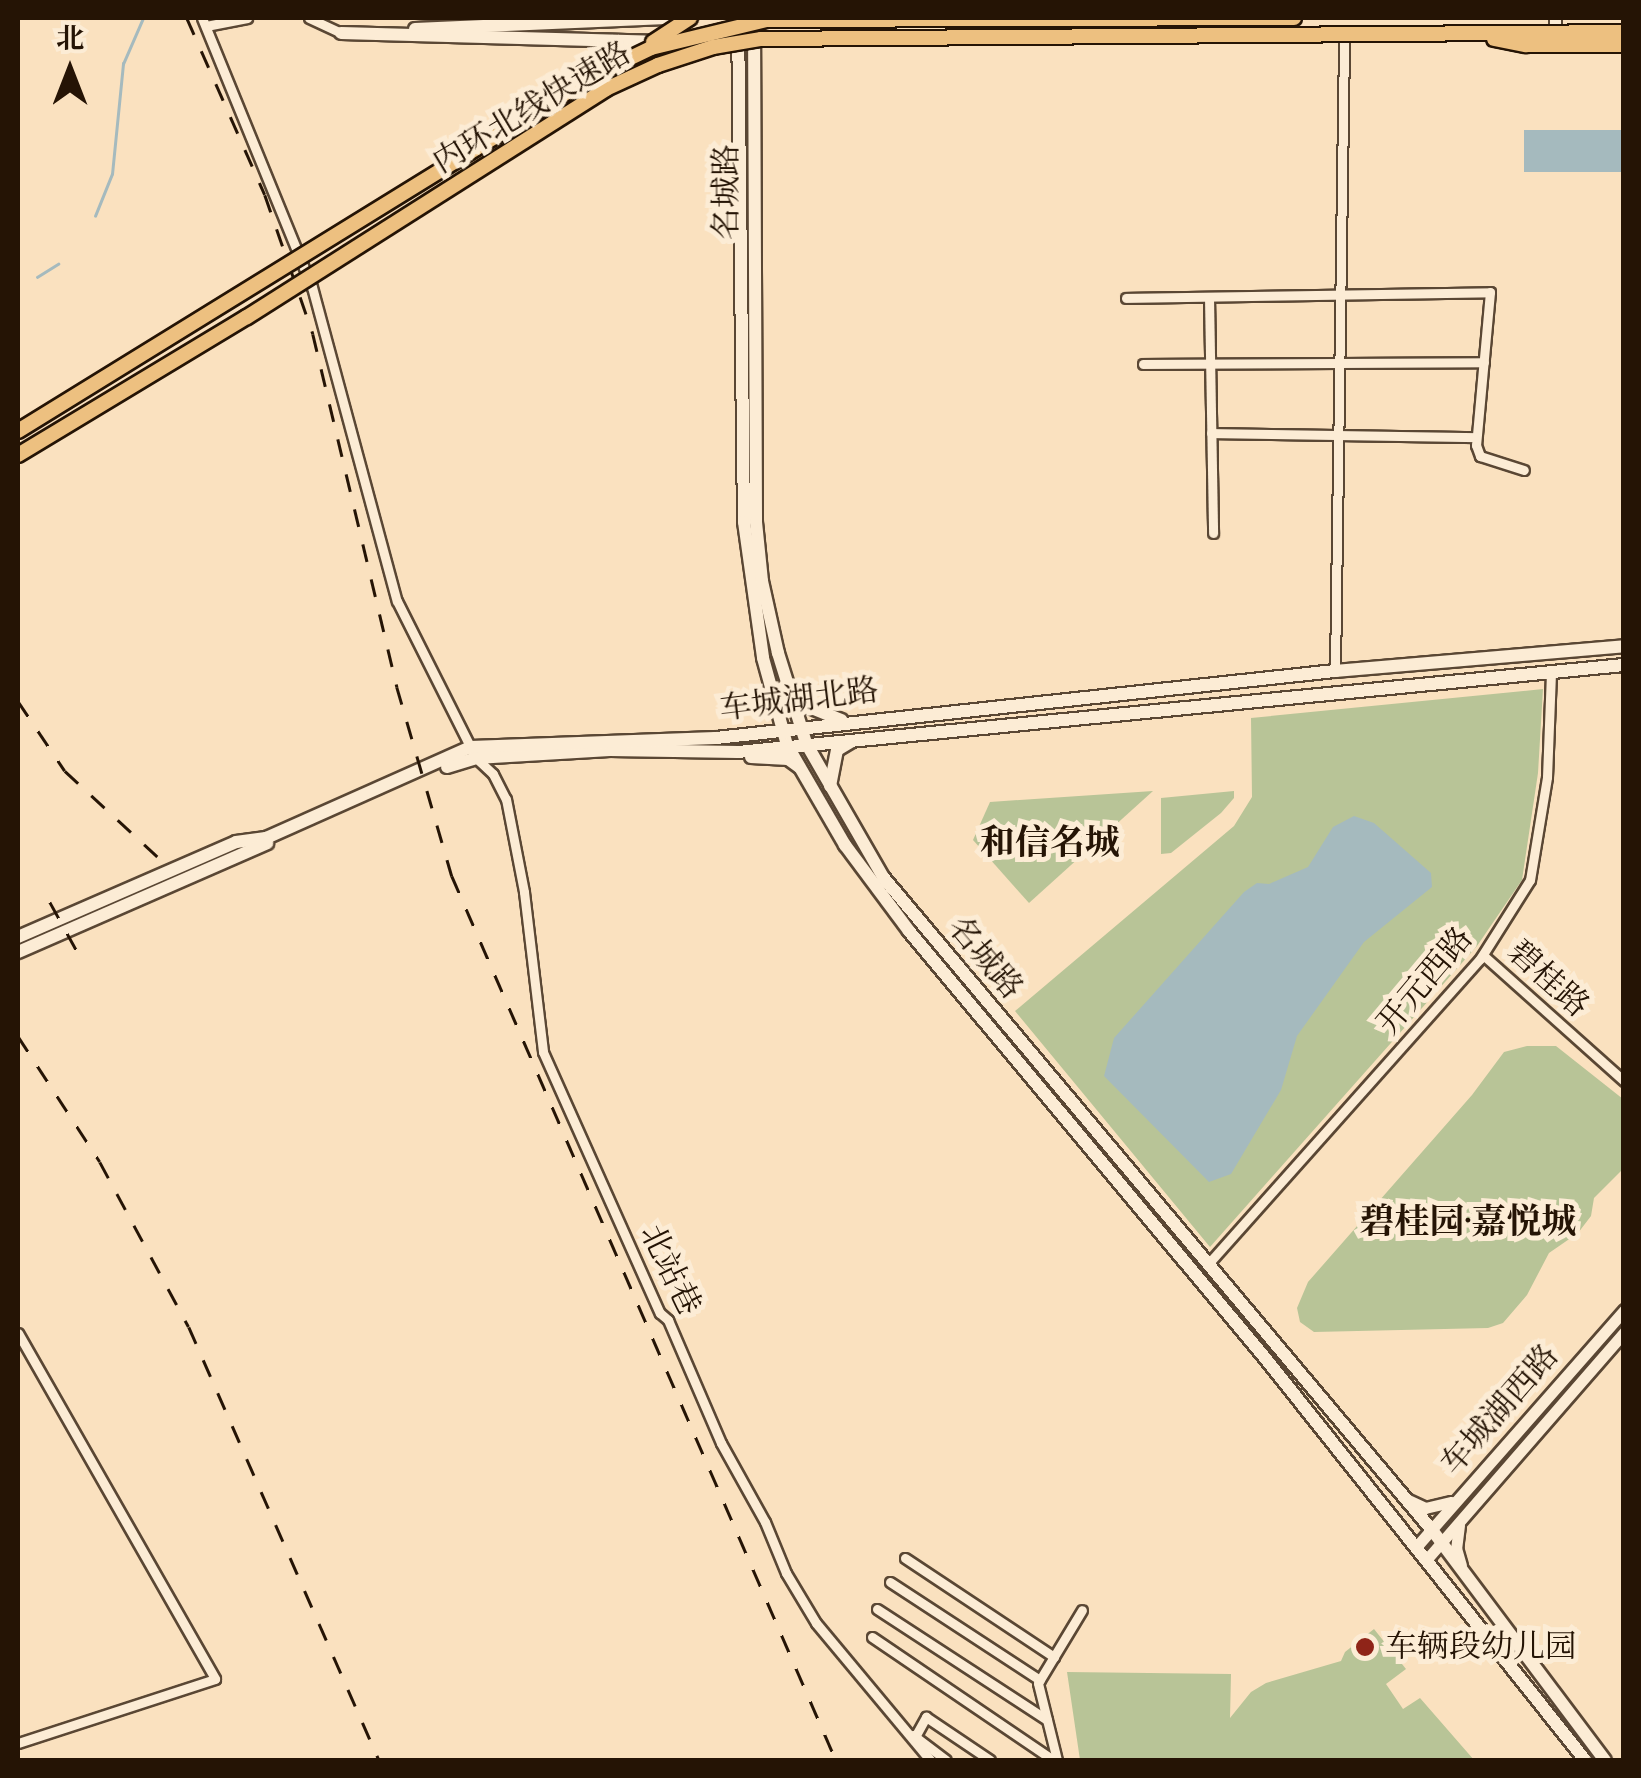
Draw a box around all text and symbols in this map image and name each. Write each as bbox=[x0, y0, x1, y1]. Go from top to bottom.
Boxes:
north arrow bbox=[20, 20, 120, 120]
text: 北 bbox=[56, 22, 84, 57]
street label: 内环北线快速路 bbox=[426, 34, 638, 182]
street label: 名城路 bbox=[708, 144, 746, 240]
street label: 车城湖北路 bbox=[717, 671, 881, 729]
district label: 和信名城 bbox=[980, 822, 1120, 864]
street label: 名城路 bbox=[939, 909, 1031, 1007]
street label: 开元西路 bbox=[1369, 920, 1481, 1042]
street label: 碧桂路 bbox=[1499, 933, 1597, 1025]
district label: 碧桂园·嘉悦城 bbox=[1360, 1201, 1576, 1243]
street label: 北站巷 bbox=[632, 1218, 708, 1322]
street label: 车城湖西路 bbox=[1433, 1337, 1567, 1483]
place label: 车辆段幼儿园 bbox=[1385, 1628, 1577, 1666]
marker: 车辆段幼儿园 bbox=[1354, 1636, 1376, 1658]

